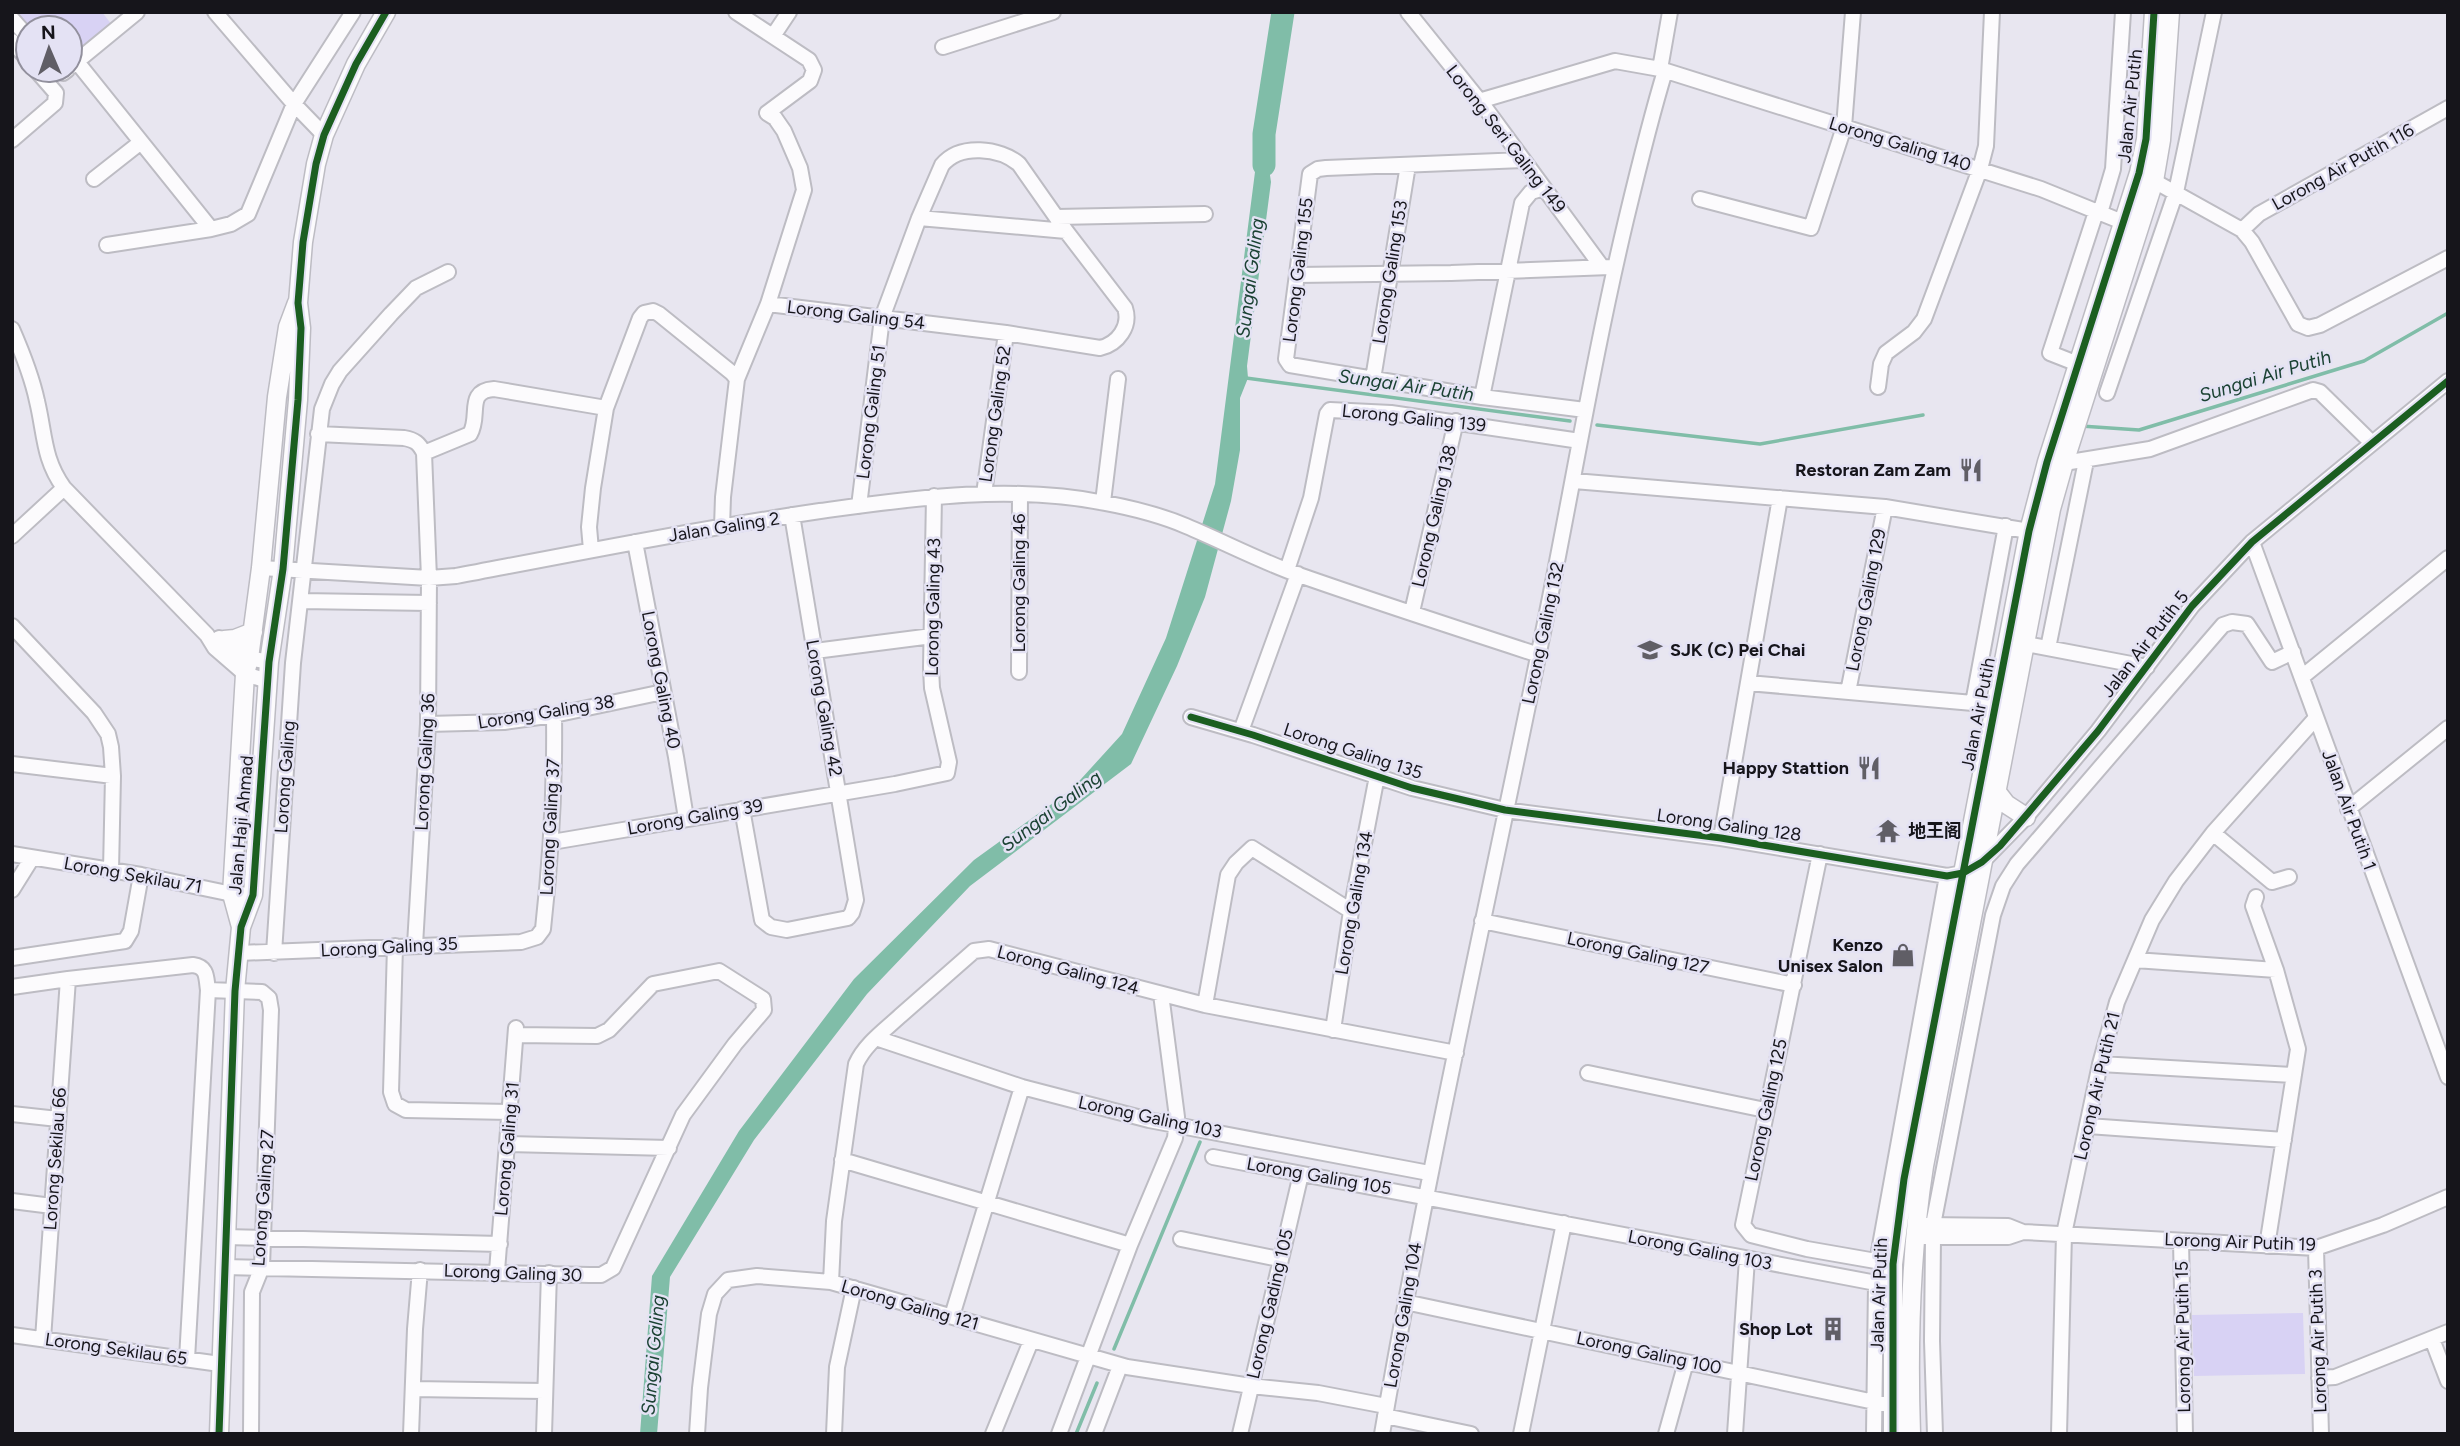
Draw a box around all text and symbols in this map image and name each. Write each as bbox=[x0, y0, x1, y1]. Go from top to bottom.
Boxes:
north arrow bbox=[14, 14, 84, 84]
text: N bbox=[41, 21, 56, 44]
street label: Jalan Air Putih bbox=[2113, 48, 2147, 164]
street label: Lorong Seri Galing 149 bbox=[1441, 61, 1571, 217]
street label: Lorong Galing 140 bbox=[1826, 112, 1974, 176]
street label: Lorong Air Putih 116 bbox=[2268, 119, 2418, 215]
street label: Lorong Galing 155 bbox=[1278, 196, 1318, 344]
street label: Lorong Galing 153 bbox=[1368, 199, 1412, 345]
water label: Sungai Galing bbox=[1231, 217, 1269, 339]
street label: Lorong Galing 54 bbox=[786, 296, 926, 334]
street label: Lorong Galing 51 bbox=[852, 344, 890, 480]
street label: Lorong Galing 52 bbox=[975, 344, 1015, 484]
water label: Sungai Air Putih bbox=[2196, 345, 2334, 407]
water label: Sungai Air Putih bbox=[1337, 364, 1476, 406]
street label: Lorong Galing 139 bbox=[1341, 399, 1487, 437]
street label: Lorong Galing 138 bbox=[1407, 443, 1461, 589]
restaurant icon: Restoran Zam Zam bbox=[1957, 456, 1985, 484]
place label: Restoran Zam Zam bbox=[1795, 459, 1951, 481]
street label: Jalan Galing 2 bbox=[667, 507, 781, 547]
street label: Lorong Galing 46 bbox=[1008, 514, 1030, 652]
street label: Lorong Galing 129 bbox=[1841, 527, 1891, 673]
street label: Lorong Galing 43 bbox=[921, 538, 945, 676]
street label: Lorong Galing 132 bbox=[1517, 560, 1569, 706]
street label: Jalan Air Putih 5 bbox=[2097, 586, 2193, 702]
street label: Lorong Galing 40 bbox=[637, 609, 685, 751]
school or university icon: SJK (C) Pei Chai bbox=[1636, 636, 1664, 664]
street label: Lorong Galing 42 bbox=[801, 638, 847, 778]
place label: SJK (C) Pei Chai bbox=[1670, 639, 1806, 661]
street label: Jalan Air Putih bbox=[1956, 656, 2000, 772]
street label: Lorong Galing 38 bbox=[476, 690, 616, 734]
street label: Lorong Galing 36 bbox=[410, 693, 440, 831]
street label: Lorong Galing 135 bbox=[1281, 718, 1425, 784]
street label: Lorong Galing bbox=[270, 720, 300, 834]
street label: Jalan Air Putih 1 bbox=[2317, 747, 2381, 873]
restaurant icon: Happy Stattion bbox=[1855, 754, 1883, 782]
street label: Jalan Haji Ahmad bbox=[224, 755, 258, 895]
place label: Happy Stattion bbox=[1723, 757, 1849, 779]
street label: Lorong Galing 37 bbox=[535, 758, 565, 896]
water label: Sungai Galing bbox=[996, 766, 1106, 856]
street label: Lorong Galing 39 bbox=[625, 794, 765, 840]
street label: Lorong Galing 128 bbox=[1655, 804, 1803, 846]
temple icon: 地王阁 bbox=[1874, 817, 1902, 845]
place label: 地王阁 bbox=[1908, 820, 1962, 842]
street label: Lorong Galing 134 bbox=[1331, 829, 1377, 977]
street label: Lorong Sekilau 71 bbox=[62, 852, 204, 898]
street label: Lorong Galing 127 bbox=[1565, 927, 1711, 979]
street label: Lorong Galing 35 bbox=[320, 932, 458, 962]
place label: Kenzo Unisex Salon bbox=[1778, 934, 1883, 977]
street label: Lorong Galing 124 bbox=[995, 940, 1141, 1000]
shop icon: Kenzo Unisex Salon bbox=[1889, 941, 1917, 969]
street label: Lorong Air Putih 21 bbox=[2069, 1010, 2125, 1162]
street label: Lorong Galing 125 bbox=[1740, 1037, 1792, 1183]
street label: Lorong Galing 31 bbox=[490, 1081, 524, 1217]
street label: Lorong Sekilau 66 bbox=[39, 1087, 71, 1231]
street label: Lorong Galing 103 bbox=[1076, 1091, 1224, 1143]
street label: Lorong Galing 27 bbox=[247, 1128, 279, 1267]
street label: Lorong Galing 105 bbox=[1245, 1152, 1393, 1200]
street label: Lorong Galing 103 bbox=[1626, 1225, 1774, 1275]
street label: Lorong Gading 105 bbox=[1242, 1227, 1298, 1381]
street label: Lorong Air Putih 19 bbox=[2164, 1228, 2316, 1256]
street label: Jalan Air Putih bbox=[1866, 1237, 1892, 1353]
street label: Lorong Galing 104 bbox=[1379, 1240, 1427, 1390]
street label: Lorong Galing 30 bbox=[443, 1260, 583, 1286]
street label: Lorong Air Putih 15 bbox=[2171, 1261, 2195, 1413]
street label: Lorong Air Putih 3 bbox=[2304, 1269, 2332, 1413]
street label: Lorong Galing 121 bbox=[839, 1275, 981, 1335]
water label: Sungai Galing bbox=[636, 1294, 670, 1416]
building icon: Shop Lot bbox=[1819, 1315, 1847, 1343]
place label: Shop Lot bbox=[1739, 1318, 1813, 1340]
street label: Lorong Galing 100 bbox=[1574, 1327, 1724, 1379]
street label: Lorong Sekilau 65 bbox=[43, 1328, 189, 1370]

